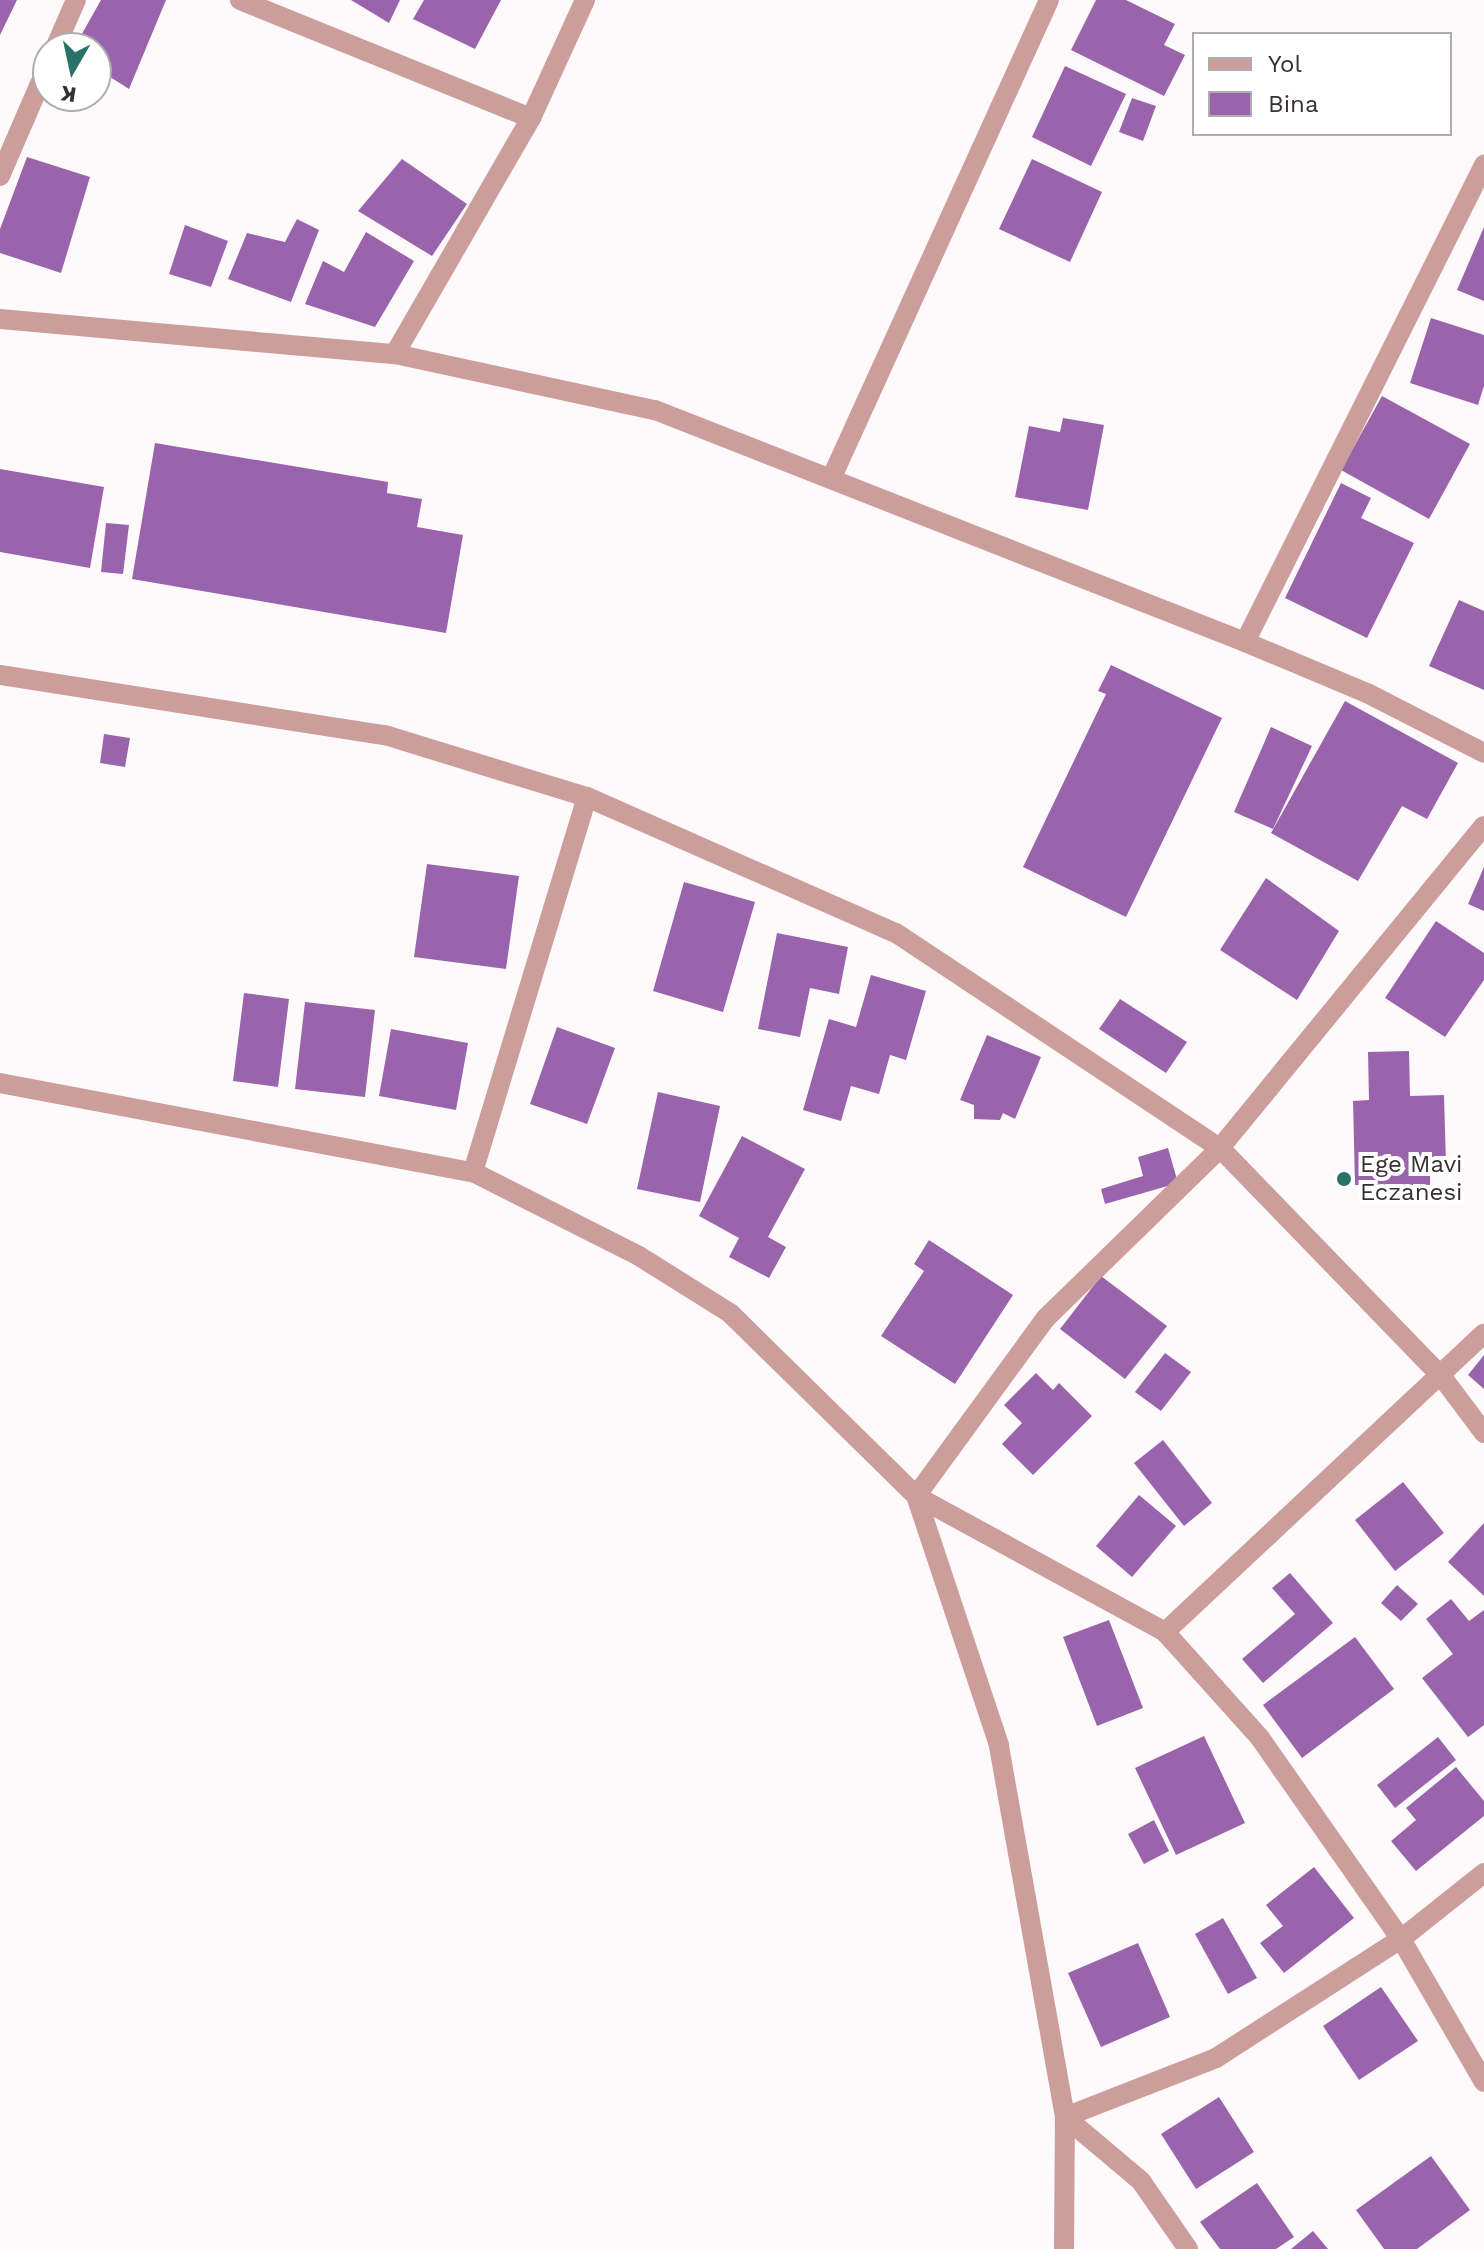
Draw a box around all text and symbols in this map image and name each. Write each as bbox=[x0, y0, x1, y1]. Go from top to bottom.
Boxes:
north arrow bbox=[32, 32, 112, 112]
legend bbox=[1192, 32, 1452, 136]
text: Yol bbox=[1268, 50, 1302, 78]
text: K bbox=[59, 81, 78, 108]
text: Bina bbox=[1268, 90, 1319, 118]
place label: Ege Mavi Eczanesi bbox=[1360, 1151, 1463, 1207]
marker: Ege Mavi Eczanesi bbox=[1335, 1170, 1353, 1188]

